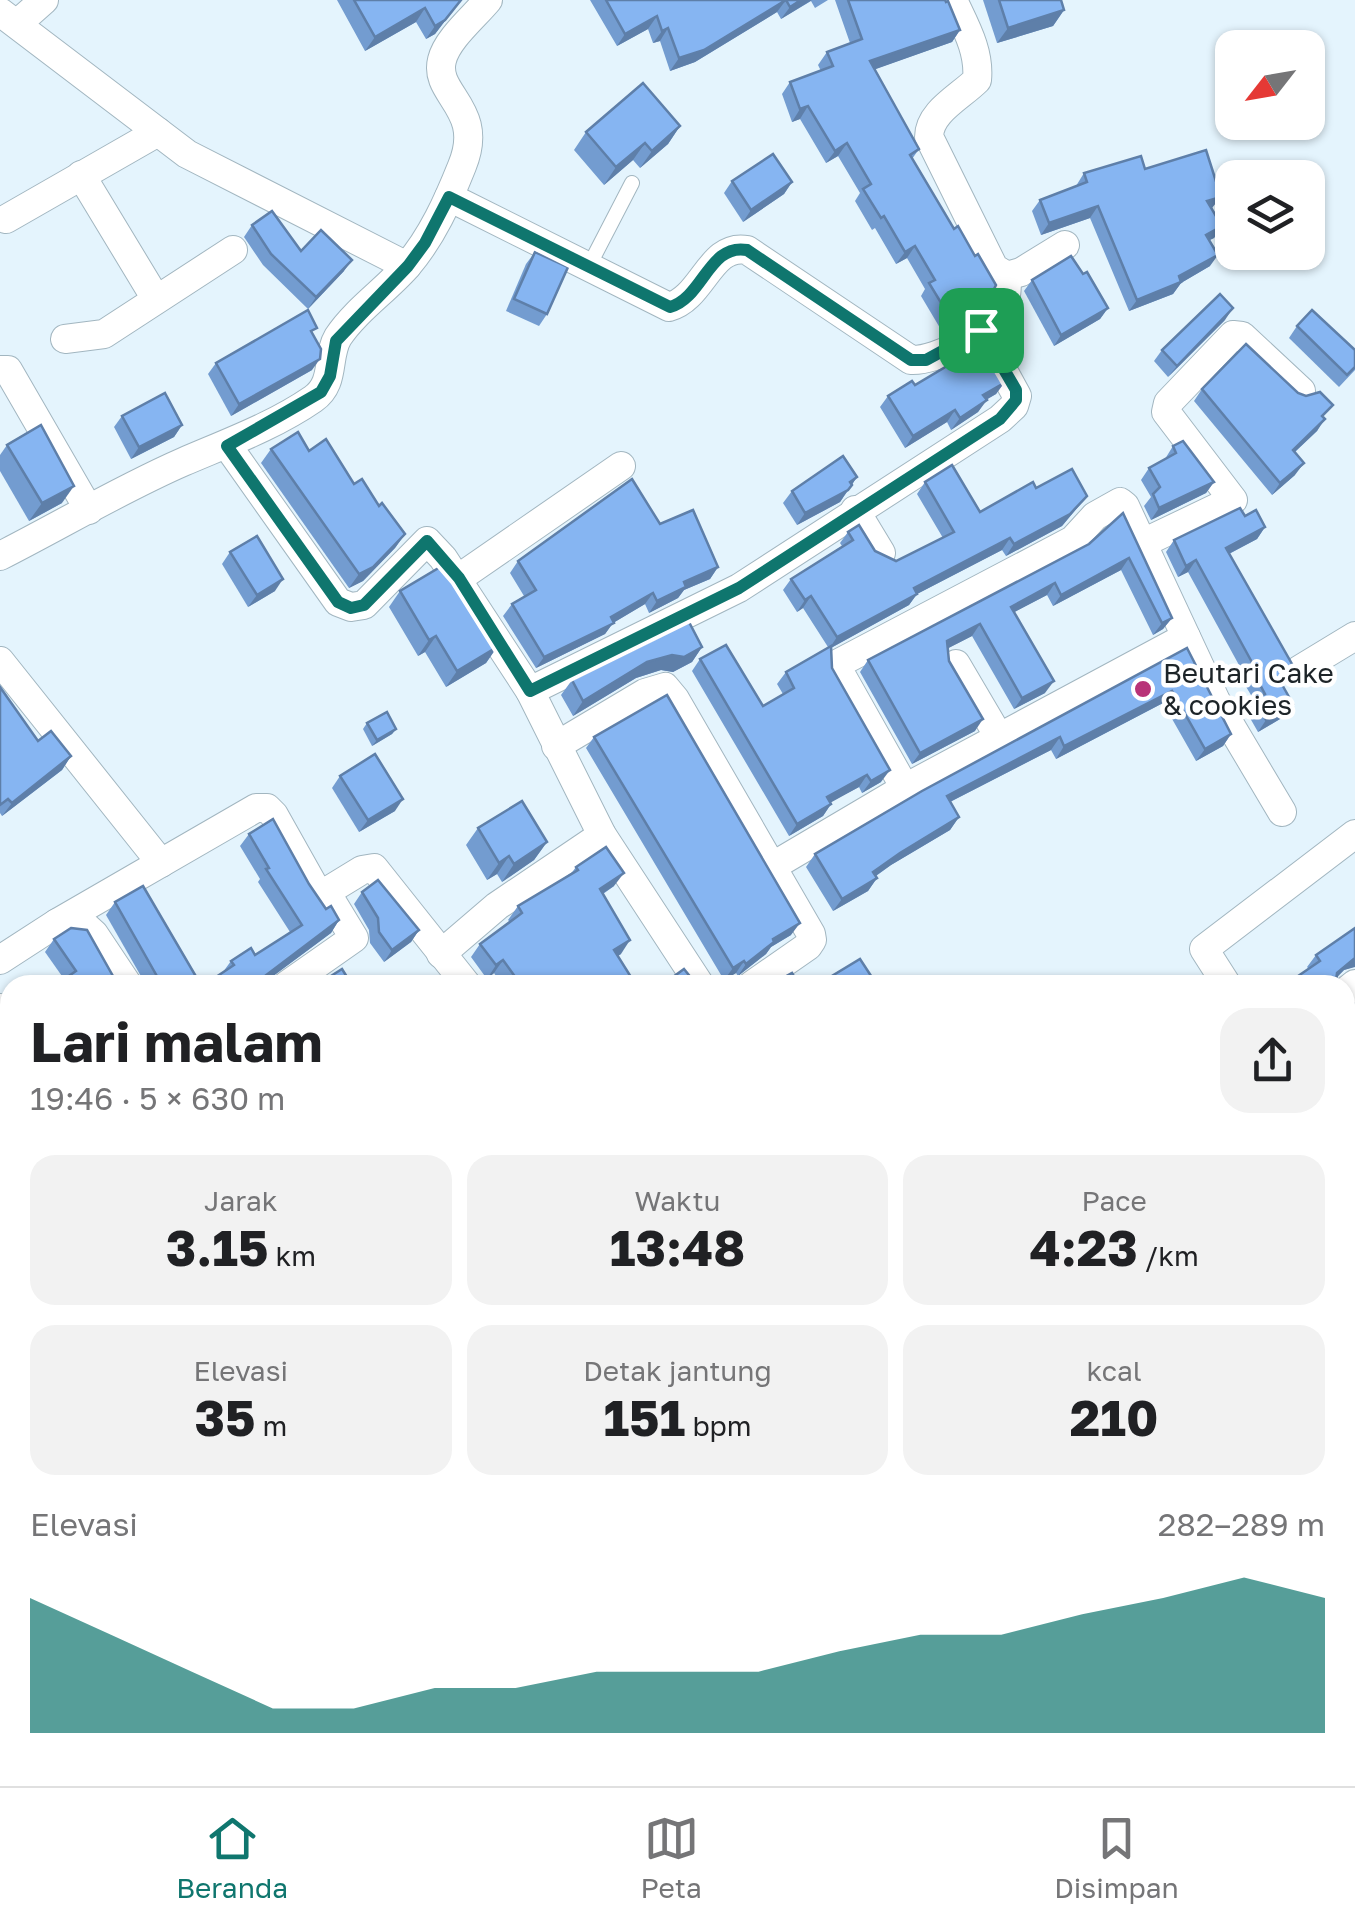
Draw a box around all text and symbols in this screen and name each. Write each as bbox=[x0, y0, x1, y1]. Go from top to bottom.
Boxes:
north arrow bbox=[1215, 30, 1325, 140]
map controls bbox=[1215, 30, 1325, 270]
button: layers bbox=[1215, 160, 1325, 270]
pin bbox=[939, 288, 1024, 373]
icon: arrive bbox=[954, 303, 1009, 358]
place label: Beutari Cake & cookies bbox=[1163, 656, 1334, 721]
marker: Beutari Cake & cookies bbox=[1132, 678, 1154, 700]
text: Lari malam bbox=[30, 1008, 323, 1074]
button: share bbox=[1220, 1008, 1325, 1113]
text: 19:46 · 5 × 630 m bbox=[30, 1079, 285, 1117]
text: Jarak bbox=[204, 1184, 278, 1217]
text: Waktu bbox=[634, 1184, 721, 1217]
text: Pace bbox=[1081, 1184, 1147, 1217]
text: 3.15 bbox=[166, 1217, 268, 1277]
text: 13:48 bbox=[610, 1217, 745, 1277]
text: 4:23 bbox=[1030, 1217, 1138, 1277]
text: km bbox=[268, 1239, 316, 1272]
text: /km bbox=[1138, 1239, 1199, 1272]
text: Elevasi bbox=[194, 1354, 288, 1387]
text: Detak jantung bbox=[583, 1354, 772, 1387]
text: kcal bbox=[1087, 1354, 1142, 1387]
text: 35 bbox=[194, 1387, 255, 1447]
text: 151 bbox=[603, 1387, 685, 1447]
text: 210 bbox=[1070, 1387, 1159, 1447]
text: m bbox=[255, 1409, 287, 1442]
text: bpm bbox=[685, 1409, 752, 1442]
text: Elevasi bbox=[30, 1505, 138, 1543]
text: 282–289 m bbox=[1158, 1505, 1325, 1543]
tab: Beranda bbox=[176, 1811, 288, 1904]
tab: Peta bbox=[640, 1811, 702, 1904]
tab: Disimpan bbox=[1054, 1811, 1179, 1904]

